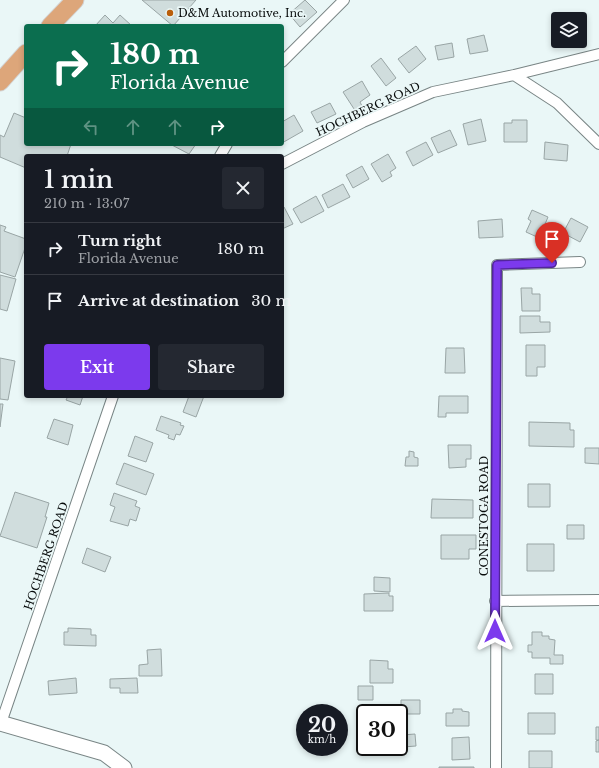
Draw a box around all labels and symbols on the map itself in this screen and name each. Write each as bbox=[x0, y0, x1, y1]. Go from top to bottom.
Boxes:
place label: D&M Automotive, Inc. bbox=[178, 6, 306, 20]
marker: D&M Automotive, Inc. bbox=[165, 8, 175, 18]
street label: HOCHBERG ROAD bbox=[314, 79, 423, 139]
pin bbox=[535, 222, 569, 263]
street label: CONESTOGA ROAD bbox=[477, 455, 491, 576]
street label: HOCHBERG ROAD bbox=[21, 500, 71, 612]
position arrow bbox=[474, 610, 516, 652]
speed limit sign: 30 bbox=[356, 704, 408, 756]

